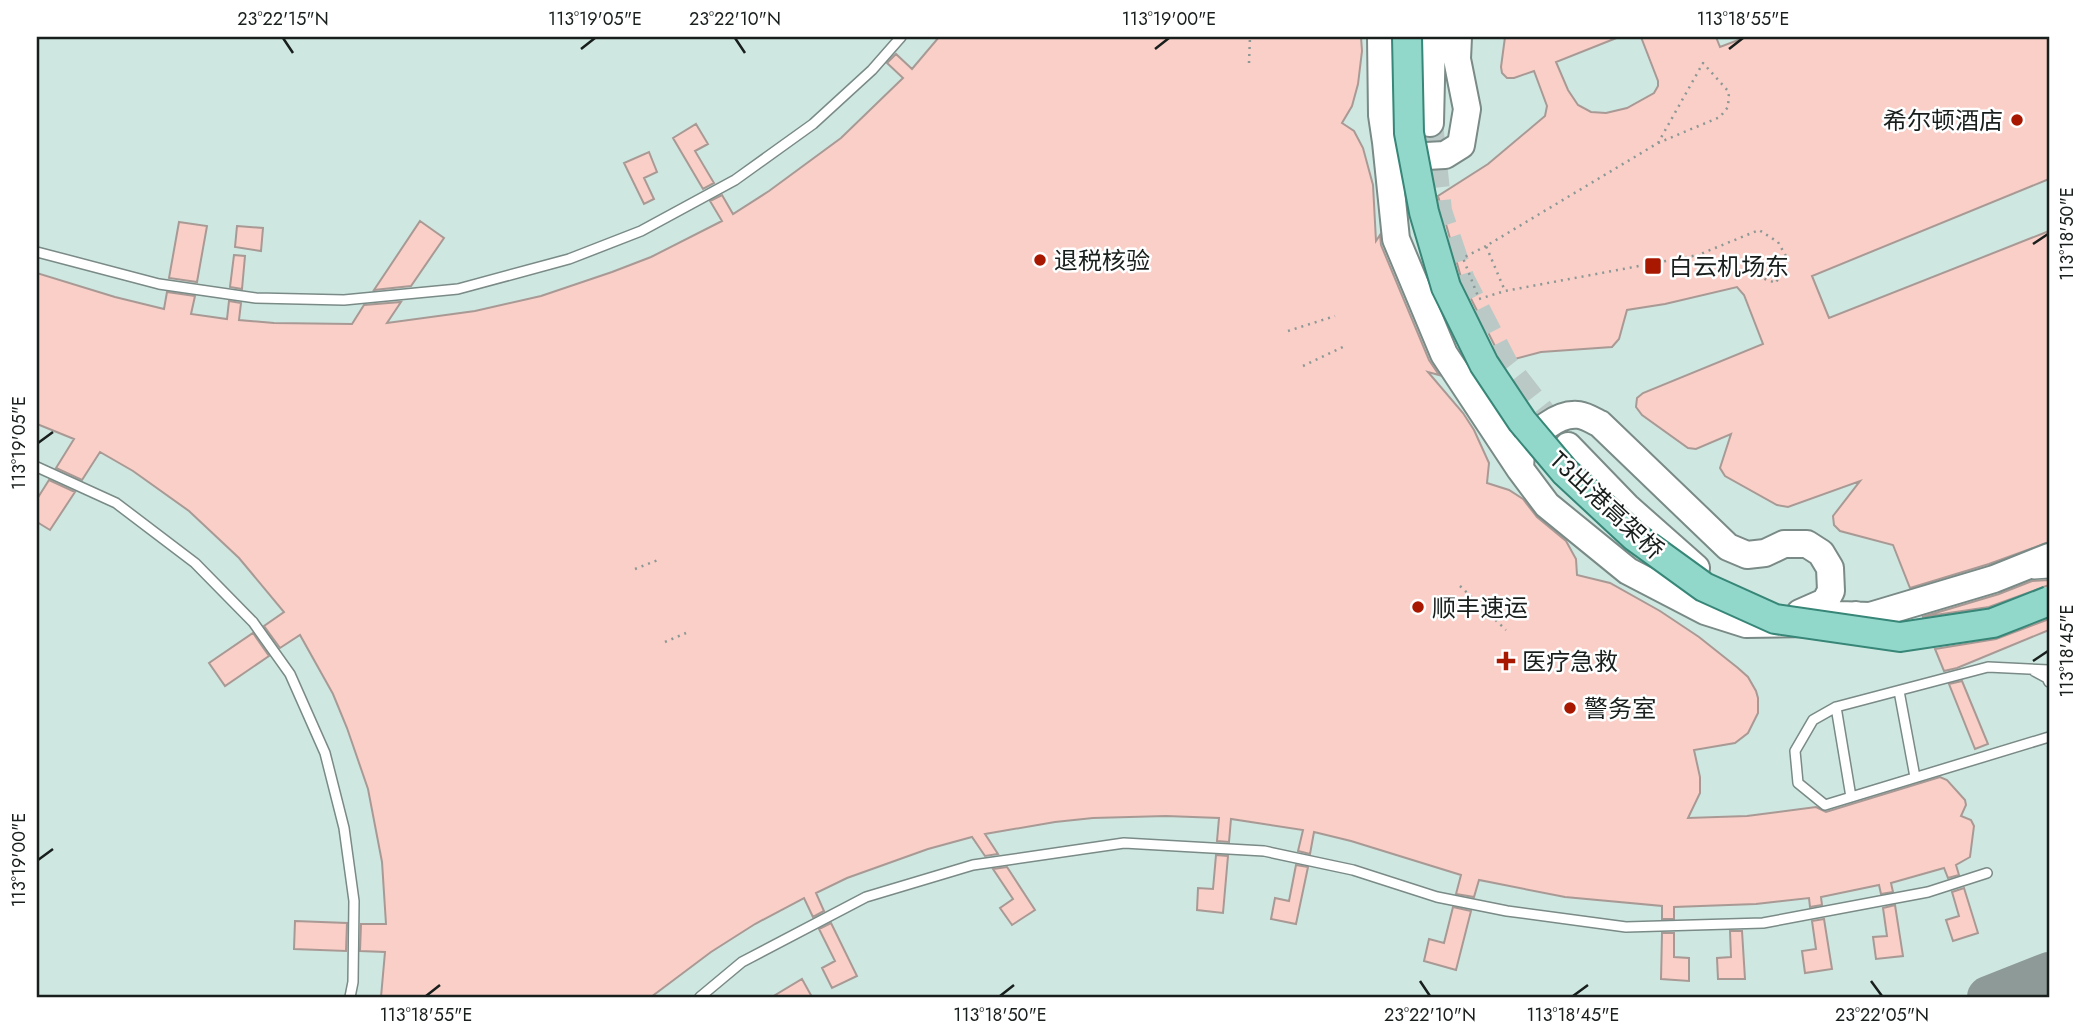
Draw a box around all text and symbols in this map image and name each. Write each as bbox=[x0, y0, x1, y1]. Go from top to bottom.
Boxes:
text: 23°22'15"N bbox=[237, 6, 329, 32]
text: 113°19'05"E bbox=[548, 6, 642, 32]
text: 23°22'10"N bbox=[689, 6, 781, 32]
text: 113°19'00"E bbox=[1122, 6, 1216, 32]
text: 113°18'55"E bbox=[1697, 6, 1789, 32]
place label: 希尔顿酒店 bbox=[1883, 103, 2003, 138]
marker: 希尔顿酒店 bbox=[2009, 112, 2025, 128]
text: 113°18'50"E bbox=[2054, 187, 2080, 281]
place label: 退税核验 bbox=[1054, 243, 1150, 278]
place label: 白云机场东 bbox=[1669, 249, 1789, 284]
marker: 退税核验 bbox=[1032, 252, 1048, 268]
marker: 白云机场东 bbox=[1643, 256, 1663, 276]
text: 113°19'05"E bbox=[6, 396, 32, 490]
street label: T3出港高架桥 bbox=[1542, 443, 1672, 567]
place label: 顺丰速运 bbox=[1432, 590, 1528, 625]
marker: 顺丰速运 bbox=[1410, 599, 1426, 615]
text: 113°18'45"E bbox=[2054, 604, 2080, 698]
place label: 医疗急救 bbox=[1522, 644, 1618, 679]
marker: 医疗急救 bbox=[1496, 651, 1516, 671]
place label: 警务室 bbox=[1584, 691, 1656, 726]
marker: 警务室 bbox=[1562, 700, 1578, 716]
text: 113°19'00"E bbox=[6, 813, 32, 907]
text: 113°18'55"E bbox=[380, 1002, 472, 1028]
text: 113°18'50"E bbox=[953, 1002, 1047, 1028]
text: 23°22'10"N bbox=[1384, 1002, 1476, 1028]
text: 113°18'45"E bbox=[1526, 1002, 1620, 1028]
text: 23°22'05"N bbox=[1835, 1002, 1929, 1028]

